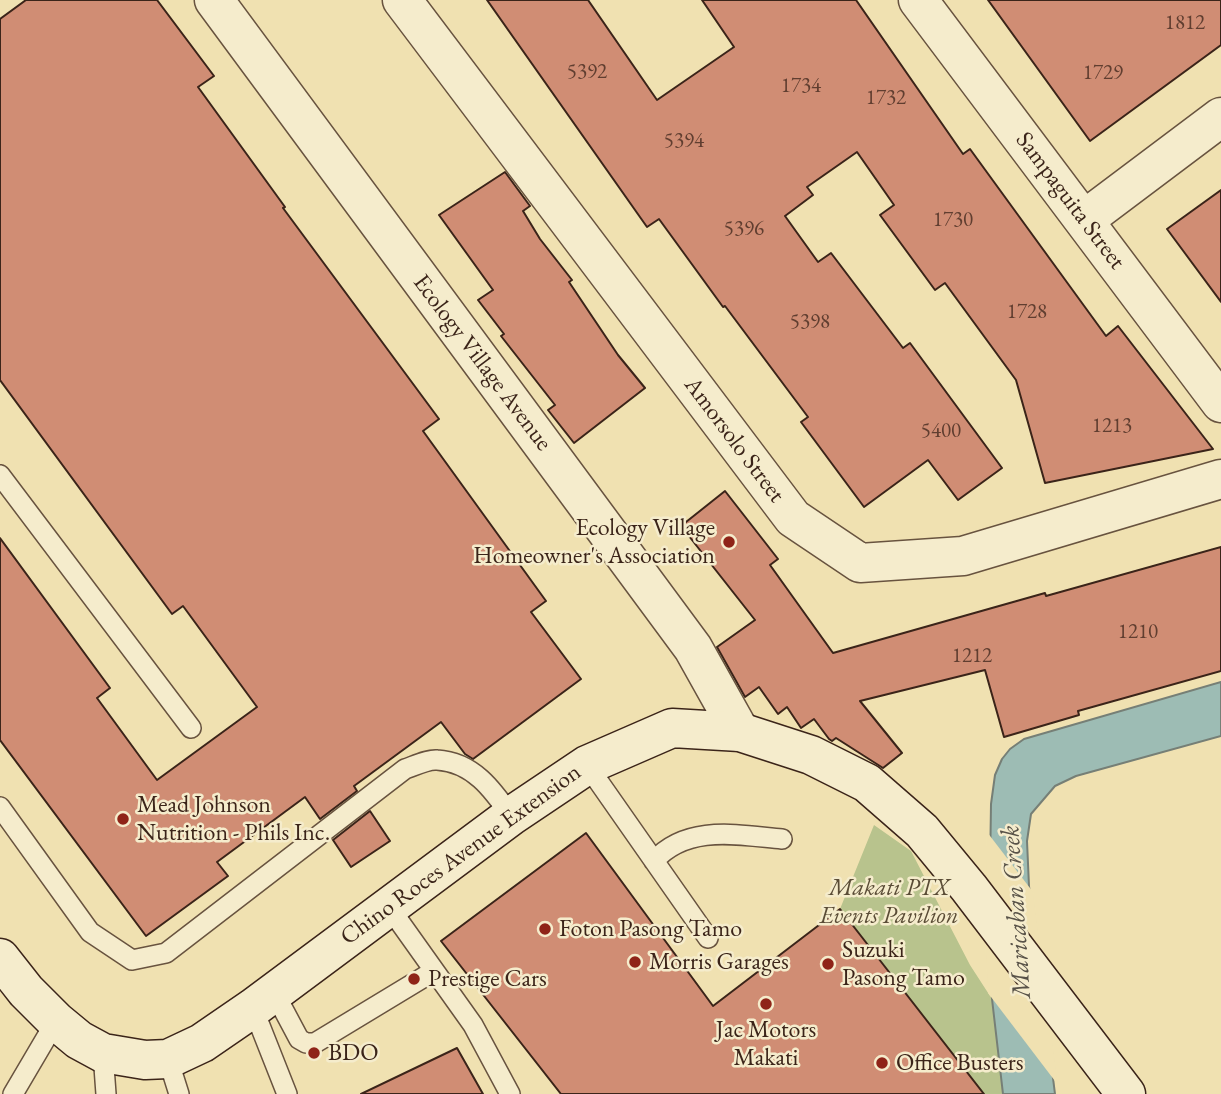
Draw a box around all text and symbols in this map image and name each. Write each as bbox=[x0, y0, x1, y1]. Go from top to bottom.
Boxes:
house number: 1812 bbox=[1165, 10, 1205, 36]
house number: 5392 bbox=[567, 59, 607, 85]
house number: 1729 bbox=[1083, 60, 1123, 86]
house number: 1734 bbox=[781, 73, 821, 99]
house number: 1732 bbox=[866, 85, 906, 111]
street label: Sampaguita Street bbox=[1009, 127, 1131, 275]
house number: 5394 bbox=[664, 128, 704, 154]
house number: 1730 bbox=[933, 207, 973, 233]
house number: 5396 bbox=[724, 216, 764, 242]
street label: Ecology Village Avenue bbox=[406, 269, 558, 457]
house number: 1728 bbox=[1007, 299, 1047, 325]
house number: 5398 bbox=[790, 309, 830, 335]
street label: Amorsolo Street bbox=[677, 372, 791, 508]
house number: 1213 bbox=[1092, 413, 1132, 439]
house number: 5400 bbox=[921, 418, 961, 444]
place label: Ecology Village Homeowner's Association bbox=[473, 514, 715, 570]
marker: Ecology Village Homeowner's Association bbox=[721, 534, 737, 550]
house number: 1210 bbox=[1118, 619, 1158, 645]
house number: 1212 bbox=[952, 643, 992, 669]
street label: Chino Roces Avenue Extension bbox=[335, 758, 587, 952]
place label: Mead Johnson Nutrition - Phils Inc. bbox=[137, 791, 330, 847]
marker: Mead Johnson Nutrition - Phils Inc. bbox=[115, 811, 131, 827]
water label: Maricaban Creek bbox=[995, 824, 1039, 1000]
park label: Makati PTX Events Pavilion bbox=[820, 874, 958, 930]
place label: Foton Pasong Tamo bbox=[559, 915, 742, 943]
marker: Foton Pasong Tamo bbox=[537, 921, 553, 937]
place label: Suzuki Pasong Tamo bbox=[842, 936, 965, 992]
place label: Morris Garages bbox=[649, 948, 789, 976]
marker: Morris Garages bbox=[627, 954, 643, 970]
marker: Suzuki Pasong Tamo bbox=[820, 956, 836, 972]
place label: Prestige Cars bbox=[428, 965, 547, 993]
marker: Prestige Cars bbox=[406, 971, 422, 987]
marker: Jac Motors Makati bbox=[758, 996, 774, 1012]
place label: Jac Motors Makati bbox=[716, 1016, 816, 1072]
place label: BDO bbox=[328, 1039, 378, 1067]
marker: BDO bbox=[306, 1045, 322, 1061]
place label: Office Busters bbox=[896, 1049, 1024, 1077]
marker: Office Busters bbox=[874, 1055, 890, 1071]

